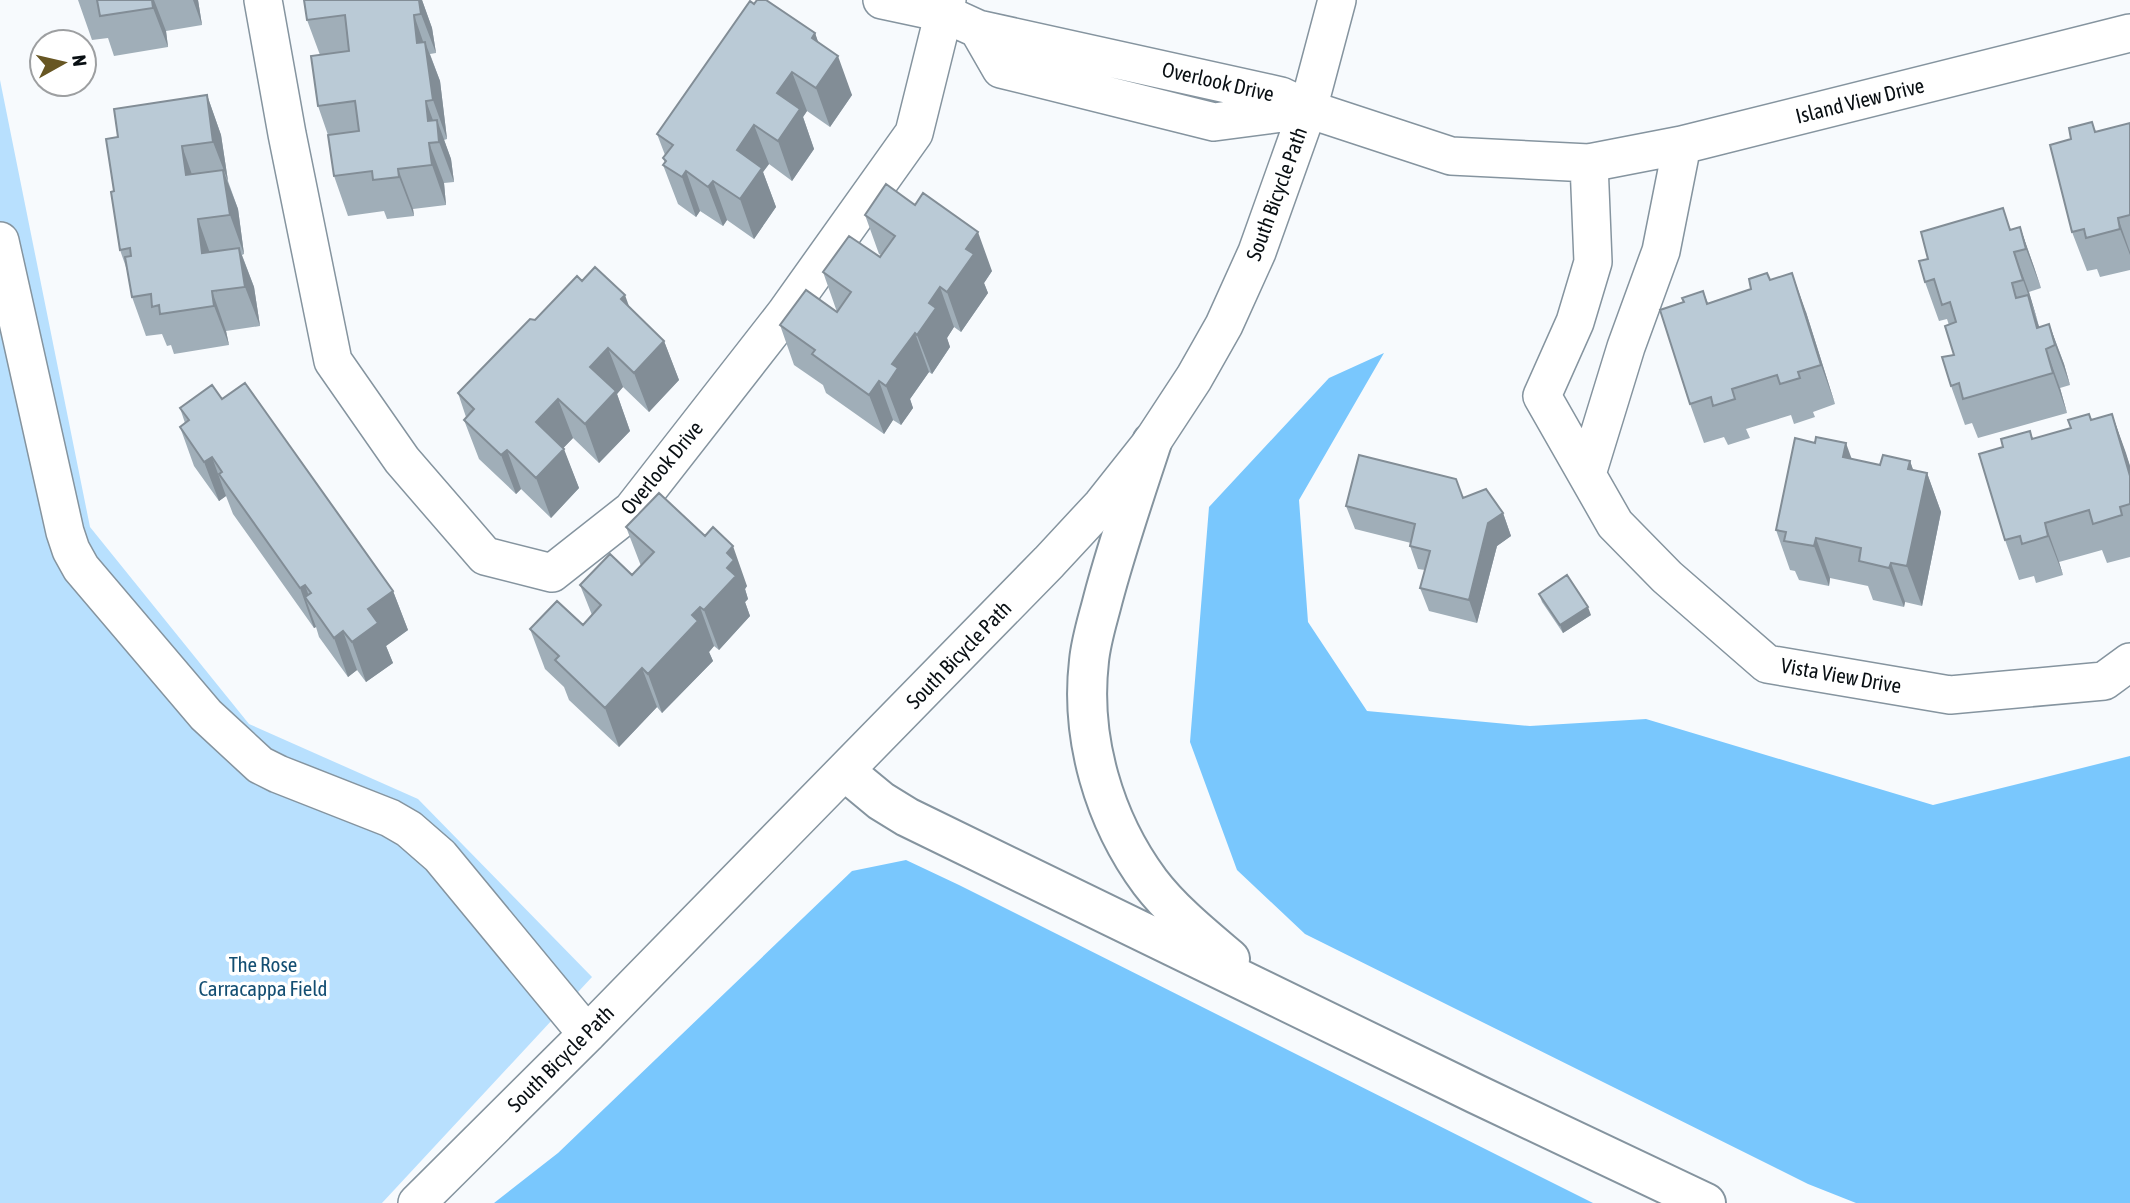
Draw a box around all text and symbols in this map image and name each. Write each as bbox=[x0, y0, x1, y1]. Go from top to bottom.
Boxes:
north arrow bbox=[28, 28, 98, 98]
text: N bbox=[68, 54, 92, 68]
street label: Overlook Drive bbox=[1160, 56, 1277, 106]
street label: Island View Drive bbox=[1793, 72, 1927, 128]
street label: South Bicycle Path bbox=[1241, 124, 1311, 264]
street label: Overlook Drive bbox=[615, 416, 707, 519]
street label: South Bicycle Path bbox=[901, 595, 1016, 713]
street label: Vista View Drive bbox=[1779, 653, 1903, 697]
park label: The Rose Carracappa Field bbox=[198, 952, 328, 1000]
street label: South Bicycle Path bbox=[502, 1000, 618, 1116]

